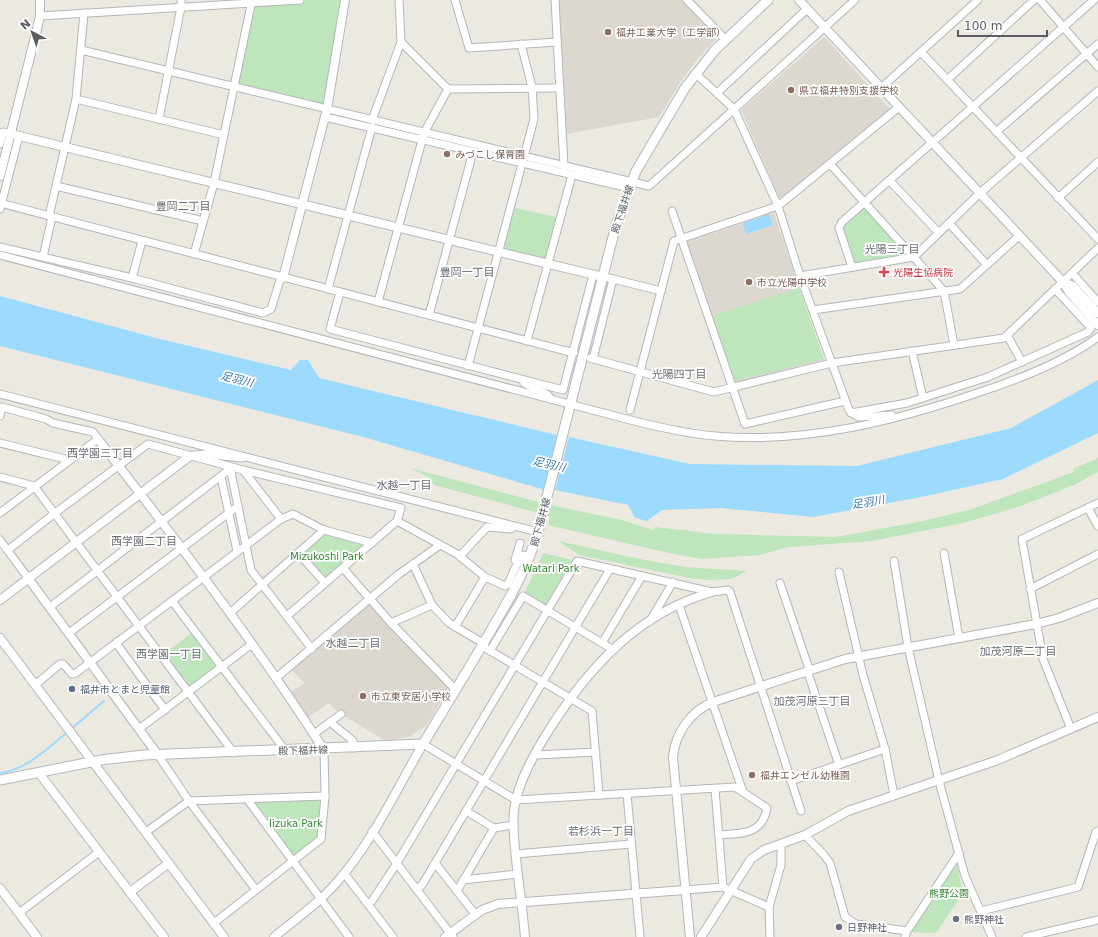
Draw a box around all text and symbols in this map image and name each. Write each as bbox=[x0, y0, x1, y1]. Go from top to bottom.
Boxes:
north arrow bbox=[12, 12, 52, 52]
scale bar bbox=[958, 12, 1047, 38]
text: N bbox=[18, 17, 34, 33]
text: 100 m bbox=[964, 19, 1002, 33]
marker: 福井工業大学（工学部） bbox=[603, 27, 613, 37]
place label: 福井工業大学（工学部） bbox=[616, 27, 726, 38]
marker: 県立福井特別支援学校 bbox=[786, 85, 796, 95]
place label: 県立福井特別支援学校 bbox=[799, 85, 899, 96]
marker: みづこし保育園 bbox=[442, 149, 452, 159]
place label: みづこし保育園 bbox=[455, 149, 525, 160]
street label: 殿下福井線 bbox=[610, 184, 635, 235]
district label: 豊岡二丁目 bbox=[156, 200, 211, 213]
district label: 光陽三丁目 bbox=[865, 243, 920, 256]
district label: 豊岡一丁目 bbox=[440, 266, 495, 279]
marker: 光陽生協病院 bbox=[878, 266, 890, 278]
place label: 光陽生協病院 bbox=[893, 267, 953, 278]
marker: 市立光陽中学校 bbox=[744, 277, 754, 287]
place label: 市立光陽中学校 bbox=[757, 277, 827, 288]
district label: 光陽四丁目 bbox=[652, 368, 707, 381]
water label: 足羽川 bbox=[219, 369, 255, 390]
district label: 西学園三丁目 bbox=[67, 447, 133, 460]
water label: 足羽川 bbox=[531, 454, 567, 475]
district label: 水越一丁目 bbox=[377, 479, 432, 492]
water label: 足羽川 bbox=[851, 493, 886, 512]
street label: 殿下福井線 bbox=[529, 497, 552, 548]
district label: 西学園二丁目 bbox=[111, 535, 177, 548]
park label: Mizukoshi Park bbox=[290, 551, 364, 562]
park label: Watari Park bbox=[522, 563, 580, 574]
district label: 水越二丁目 bbox=[326, 637, 381, 650]
district label: 加茂河原二丁目 bbox=[980, 645, 1057, 658]
district label: 西学園一丁目 bbox=[136, 648, 202, 661]
marker: 福井市とまと児童館 bbox=[67, 684, 77, 694]
place label: 福井市とまと児童館 bbox=[80, 684, 170, 695]
marker: 市立東安居小学校 bbox=[358, 691, 368, 701]
place label: 市立東安居小学校 bbox=[371, 691, 451, 702]
district label: 加茂河原三丁目 bbox=[774, 695, 851, 708]
street label: 殿下福井線 bbox=[278, 744, 328, 757]
marker: 福井エンゼル幼稚園 bbox=[747, 770, 757, 780]
place label: 福井エンゼル幼稚園 bbox=[760, 770, 850, 781]
park label: Iizuka Park bbox=[269, 818, 323, 829]
district label: 若杉浜一丁目 bbox=[568, 825, 634, 838]
park label: 熊野公園 bbox=[929, 888, 969, 899]
marker: 熊野神社 bbox=[951, 914, 961, 924]
place label: 熊野神社 bbox=[964, 914, 1004, 925]
marker: 日野神社 bbox=[834, 922, 844, 932]
place label: 日野神社 bbox=[847, 922, 887, 933]

